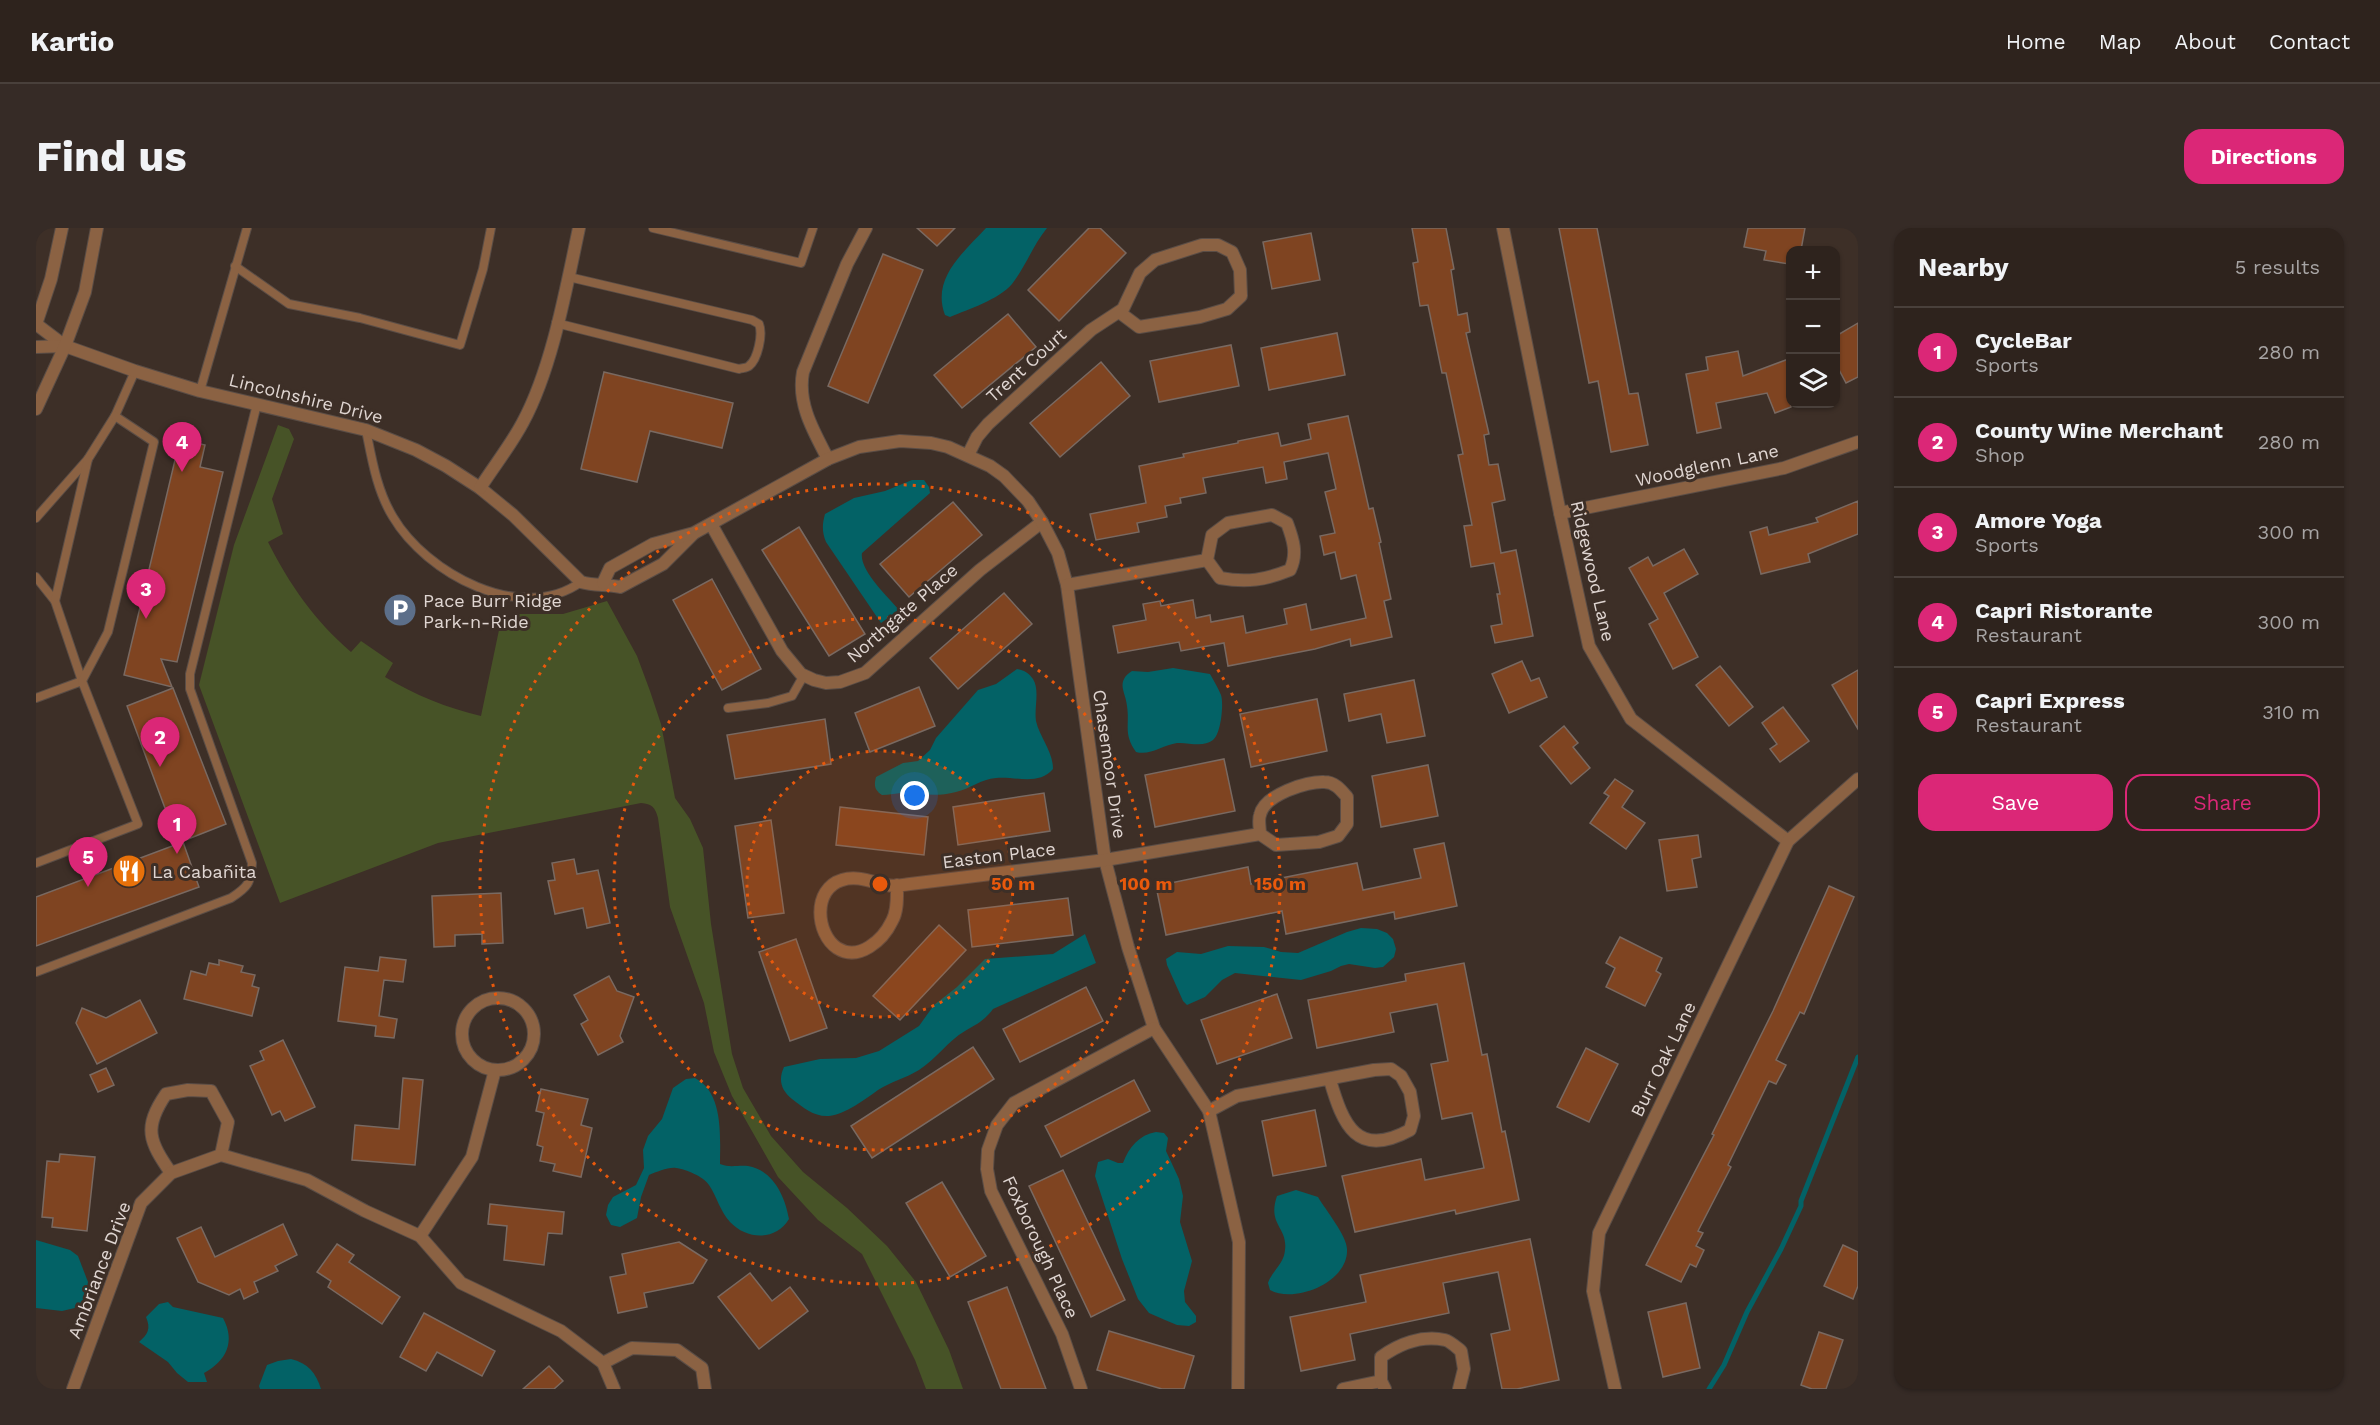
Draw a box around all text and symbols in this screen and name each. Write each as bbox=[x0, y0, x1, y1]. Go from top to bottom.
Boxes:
text: Kartio bbox=[30, 25, 114, 58]
text: Home bbox=[2006, 29, 2066, 54]
text: Map bbox=[2099, 29, 2142, 54]
text: About bbox=[2175, 29, 2236, 54]
text: Contact bbox=[2269, 29, 2350, 54]
button: Directions bbox=[2184, 129, 2344, 184]
text: Find us bbox=[36, 132, 187, 181]
map controls bbox=[1786, 246, 1840, 408]
button: + bbox=[1786, 246, 1840, 300]
text: Nearby bbox=[1918, 252, 2009, 282]
text: 5 results bbox=[2235, 255, 2320, 279]
button: − bbox=[1786, 300, 1840, 354]
street label: Trent Court bbox=[982, 323, 1071, 406]
text: CycleBar bbox=[1975, 328, 2072, 353]
text: 1 bbox=[1933, 340, 1942, 364]
text: 280 m bbox=[2258, 340, 2320, 364]
text: Sports bbox=[1975, 353, 2039, 377]
button: layers bbox=[1786, 354, 1840, 408]
street label: Lincolnshire Drive bbox=[227, 369, 385, 427]
text: County Wine Merchant bbox=[1975, 418, 2223, 443]
pin: 4 bbox=[162, 422, 202, 472]
text: 2 bbox=[1932, 430, 1943, 454]
text: 280 m bbox=[2258, 430, 2320, 454]
street label: Woodglenn Lane bbox=[1633, 440, 1781, 490]
text: Shop bbox=[1975, 443, 2025, 467]
street label: Ridgewood Lane bbox=[1567, 498, 1619, 644]
text: Amore Yoga bbox=[1975, 508, 2102, 533]
text: 3 bbox=[1932, 520, 1943, 544]
text: 300 m bbox=[2258, 520, 2320, 544]
text: Sports bbox=[1975, 533, 2039, 557]
street label: Northgate Place bbox=[842, 559, 962, 667]
pin: 3 bbox=[126, 570, 166, 619]
place label: Pace Burr Ridge Park-n-Ride bbox=[423, 590, 562, 632]
parking icon: Pace Burr Ridge Park-n-Ride bbox=[382, 592, 418, 628]
text: Capri Ristorante bbox=[1975, 598, 2153, 623]
text: 4 bbox=[1931, 610, 1944, 634]
text: 300 m bbox=[2258, 610, 2320, 634]
text: Restaurant bbox=[1975, 623, 2082, 647]
street label: Chasemoor Drive bbox=[1089, 688, 1131, 840]
text: Capri Express bbox=[1975, 688, 2125, 713]
text: 5 bbox=[1932, 700, 1943, 724]
text: 310 m bbox=[2262, 700, 2320, 724]
text: Restaurant bbox=[1975, 713, 2082, 737]
pin: 2 bbox=[140, 718, 180, 767]
button: Save bbox=[1918, 774, 2113, 831]
button: Share bbox=[2125, 774, 2320, 831]
your location bbox=[900, 781, 929, 810]
pin: 1 bbox=[158, 804, 196, 854]
pin: 5 bbox=[68, 838, 108, 887]
street label: Easton Place bbox=[941, 838, 1057, 872]
restaurant icon: La Cabañita bbox=[111, 853, 147, 889]
place label: La Cabañita bbox=[152, 861, 256, 882]
text: 50 m bbox=[991, 873, 1035, 894]
text: 100 m bbox=[1119, 873, 1173, 894]
text: 150 m bbox=[1254, 873, 1306, 894]
centre of rings bbox=[870, 874, 890, 894]
street label: Burr Oak Lane bbox=[1626, 998, 1700, 1120]
street label: Foxborough Place bbox=[999, 1172, 1083, 1322]
street label: Ambriance Drive bbox=[63, 1198, 135, 1342]

